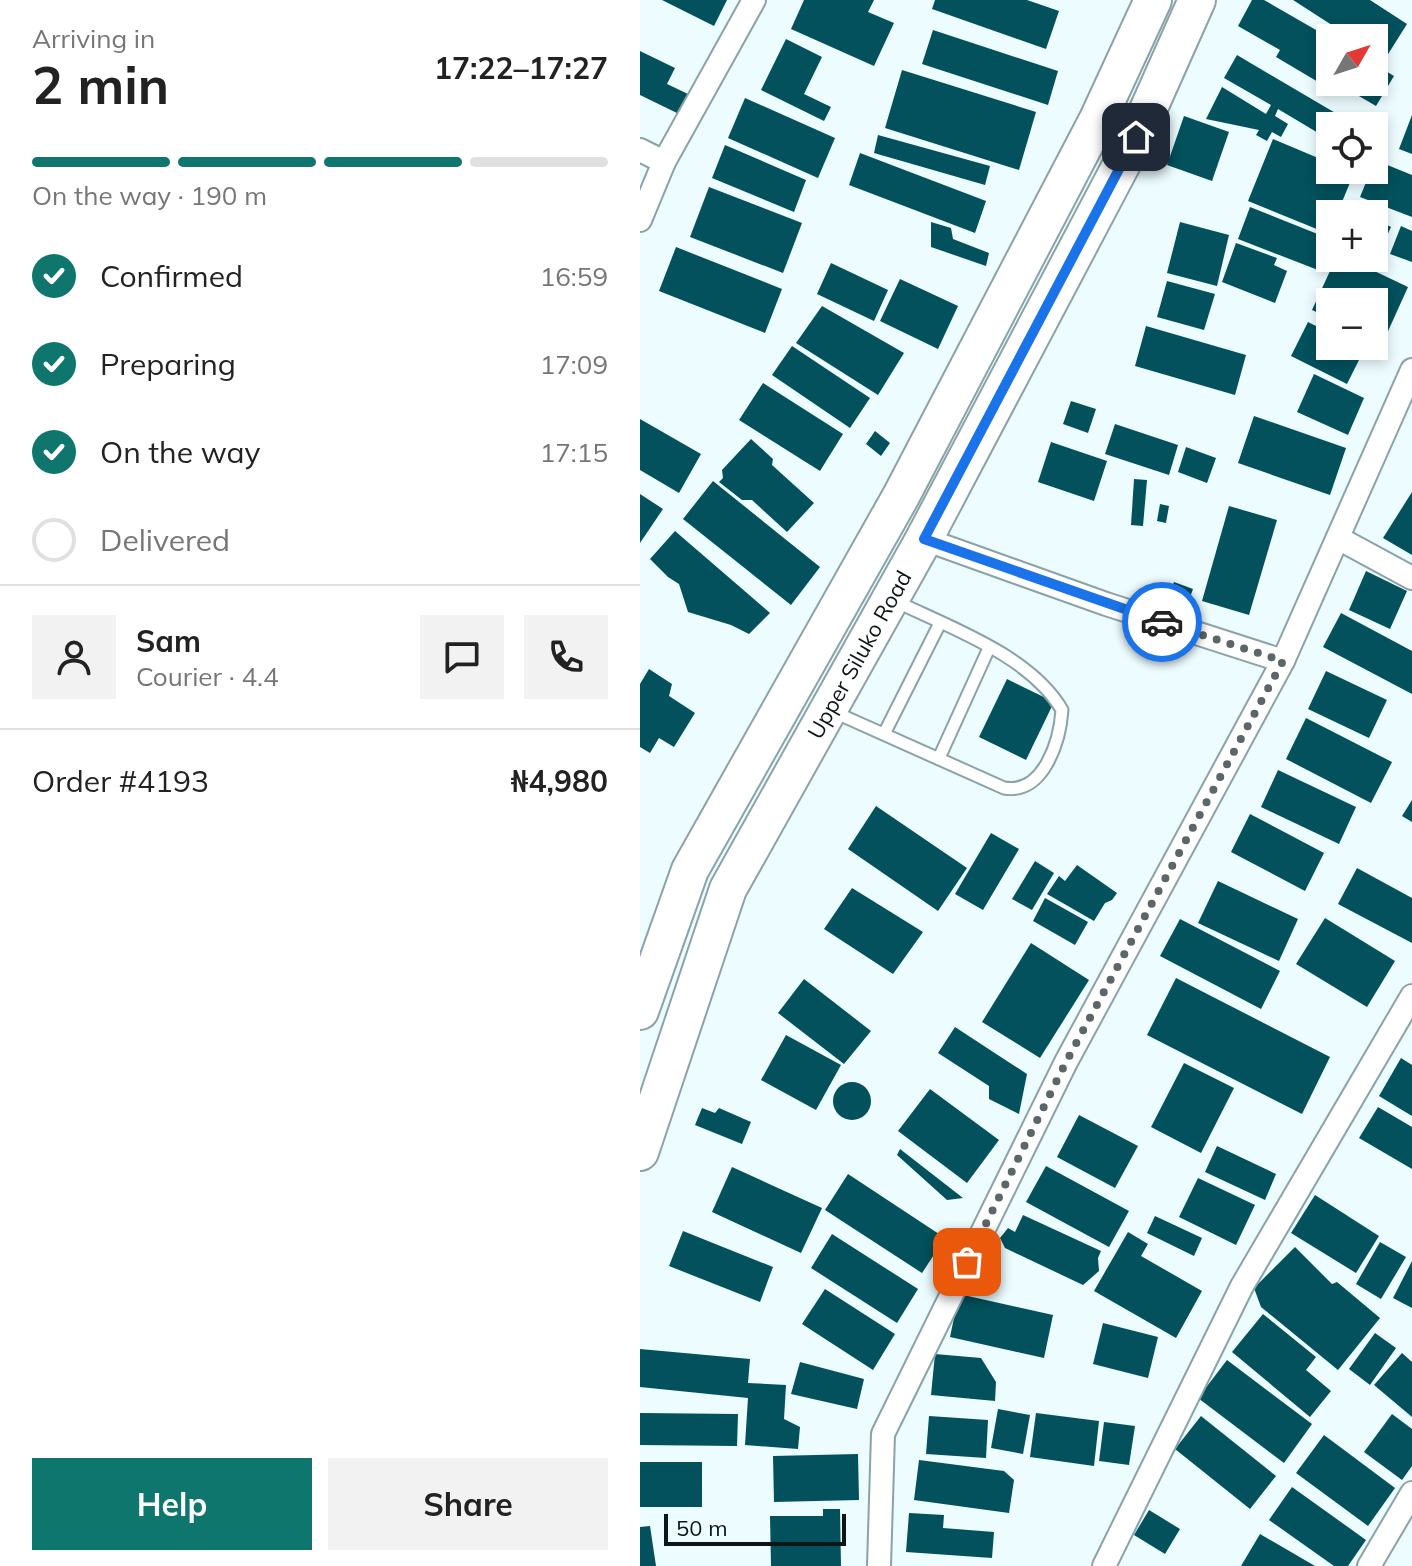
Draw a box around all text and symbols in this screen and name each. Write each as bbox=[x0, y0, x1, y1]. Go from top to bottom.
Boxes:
text: Arriving in bbox=[32, 22, 155, 55]
north arrow bbox=[1316, 24, 1388, 96]
map controls bbox=[1316, 24, 1388, 360]
text: 17:22–17:27 bbox=[434, 49, 608, 87]
text: 2 min bbox=[32, 52, 169, 117]
pin bbox=[1102, 103, 1170, 171]
button: locate bbox=[1316, 112, 1388, 184]
icon: home bbox=[1114, 115, 1158, 159]
text: On the way · 190 m bbox=[32, 179, 267, 212]
button: + bbox=[1316, 200, 1388, 272]
icon: check bbox=[32, 254, 76, 298]
text: Confirmed bbox=[100, 257, 243, 295]
text: 16:59 bbox=[540, 260, 608, 293]
button: − bbox=[1316, 288, 1388, 360]
icon: check bbox=[32, 342, 76, 386]
text: Preparing bbox=[100, 345, 236, 383]
text: 17:09 bbox=[540, 348, 608, 381]
icon: check bbox=[32, 430, 76, 474]
text: On the way bbox=[100, 433, 260, 471]
text: 17:15 bbox=[540, 436, 608, 469]
text: Delivered bbox=[100, 521, 230, 559]
street label: Upper Siluko Road bbox=[801, 566, 918, 744]
courier bbox=[1122, 582, 1202, 662]
icon: car bbox=[1140, 600, 1184, 644]
button: person bbox=[32, 615, 116, 699]
button: chat bbox=[420, 615, 504, 699]
button: phone bbox=[524, 615, 608, 699]
text: Sam bbox=[136, 622, 201, 660]
text: Courier · 4.4 bbox=[136, 660, 279, 693]
text: Order #4193 bbox=[32, 762, 209, 800]
text: ₦4,980 bbox=[511, 762, 608, 800]
pin bbox=[933, 1228, 1001, 1296]
icon: bag bbox=[945, 1240, 989, 1284]
button: Help bbox=[32, 1458, 312, 1550]
button: Share bbox=[328, 1458, 608, 1550]
scale bar bbox=[664, 1510, 846, 1546]
text: 50 m bbox=[676, 1514, 727, 1542]

